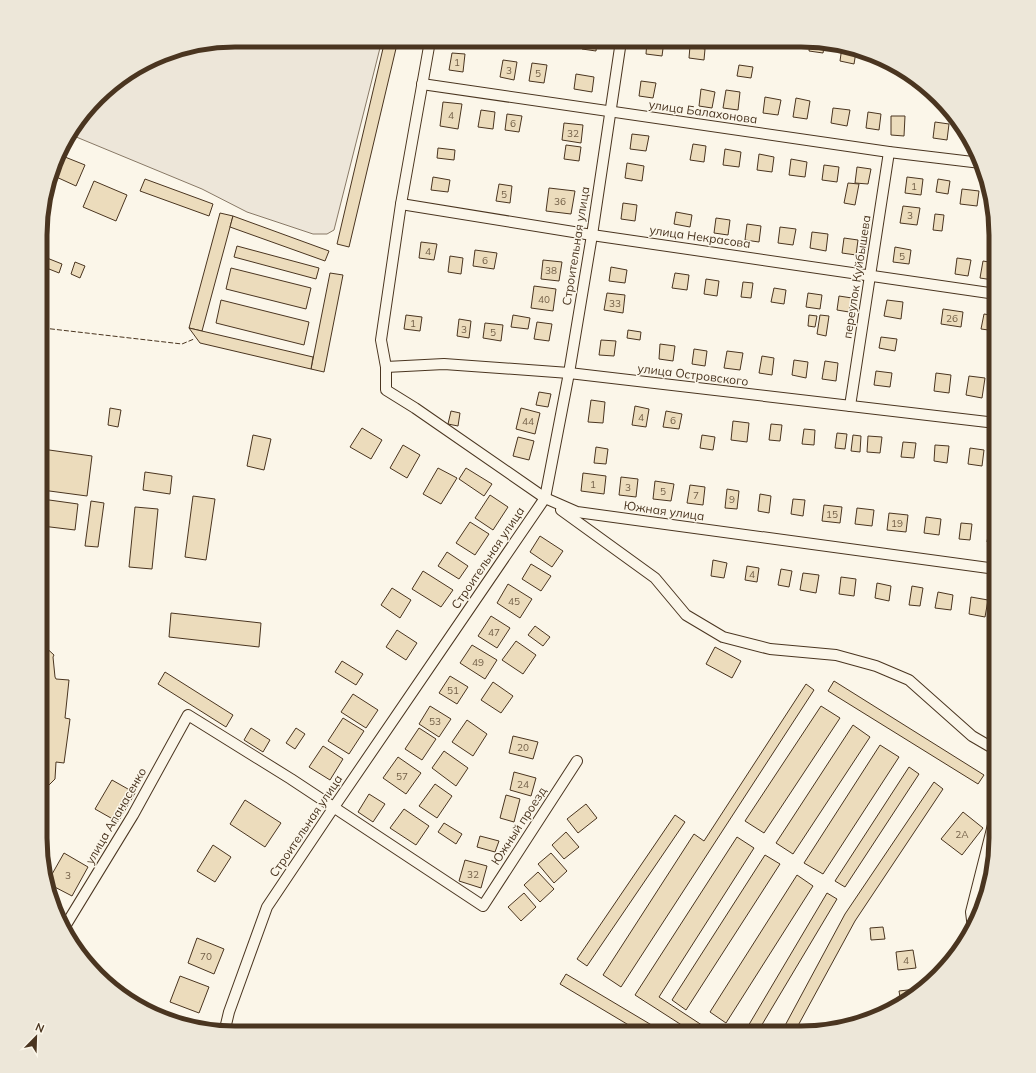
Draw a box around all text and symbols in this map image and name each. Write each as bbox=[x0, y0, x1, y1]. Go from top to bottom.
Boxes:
house number: 1 bbox=[454, 56, 460, 69]
house number: 3 bbox=[506, 64, 512, 77]
house number: 5 bbox=[535, 67, 541, 80]
street label: улица Балахонова bbox=[648, 96, 758, 127]
house number: 4 bbox=[448, 109, 454, 122]
house number: 6 bbox=[510, 117, 516, 130]
house number: 32 bbox=[567, 127, 579, 140]
house number: 1 bbox=[911, 180, 917, 193]
street label: Строительная улица bbox=[559, 185, 592, 306]
house number: 5 bbox=[501, 188, 507, 201]
house number: 36 bbox=[554, 195, 566, 208]
house number: 3 bbox=[907, 209, 913, 222]
street label: переулок Куйбышева bbox=[839, 214, 874, 340]
street label: улица Некрасова bbox=[648, 222, 752, 251]
house number: 4 bbox=[425, 245, 431, 258]
house number: 5 bbox=[899, 250, 905, 263]
house number: 6 bbox=[482, 254, 488, 267]
house number: 38 bbox=[545, 264, 557, 277]
house number: 40 bbox=[538, 293, 550, 306]
house number: 33 bbox=[609, 297, 621, 310]
house number: 26 bbox=[946, 312, 958, 325]
house number: 1 bbox=[410, 317, 416, 330]
house number: 3 bbox=[461, 323, 467, 336]
house number: 5 bbox=[490, 326, 496, 339]
street label: улица Островского bbox=[637, 360, 749, 389]
house number: 4 bbox=[638, 411, 644, 424]
house number: 6 bbox=[670, 414, 676, 427]
house number: 44 bbox=[522, 415, 534, 428]
house number: 1 bbox=[590, 478, 596, 491]
house number: 3 bbox=[625, 481, 631, 494]
house number: 5 bbox=[660, 485, 666, 498]
house number: 7 bbox=[693, 489, 699, 502]
house number: 9 bbox=[729, 493, 735, 506]
street label: Южная улица bbox=[623, 497, 705, 524]
street label: Строительная улица bbox=[448, 504, 527, 612]
house number: 15 bbox=[826, 508, 838, 521]
house number: 19 bbox=[891, 517, 903, 530]
house number: 4 bbox=[749, 568, 755, 581]
house number: 45 bbox=[508, 595, 520, 608]
house number: 47 bbox=[488, 626, 500, 639]
house number: 49 bbox=[472, 656, 484, 669]
house number: 51 bbox=[447, 684, 459, 697]
house number: 53 bbox=[429, 715, 441, 728]
house number: 20 bbox=[517, 741, 529, 754]
street label: улица Апанасенко bbox=[82, 765, 149, 867]
house number: 57 bbox=[396, 770, 408, 783]
street label: Строительная улица bbox=[266, 772, 345, 880]
house number: 24 bbox=[517, 778, 529, 791]
street label: Южный проезд bbox=[488, 784, 549, 868]
house number: 2А bbox=[955, 828, 969, 841]
house number: 32 bbox=[467, 868, 479, 881]
house number: 3 bbox=[65, 869, 71, 882]
house number: 70 bbox=[200, 950, 212, 963]
house number: 4 bbox=[903, 954, 909, 967]
north arrow bbox=[16, 1017, 56, 1057]
text: N bbox=[33, 1020, 46, 1036]

